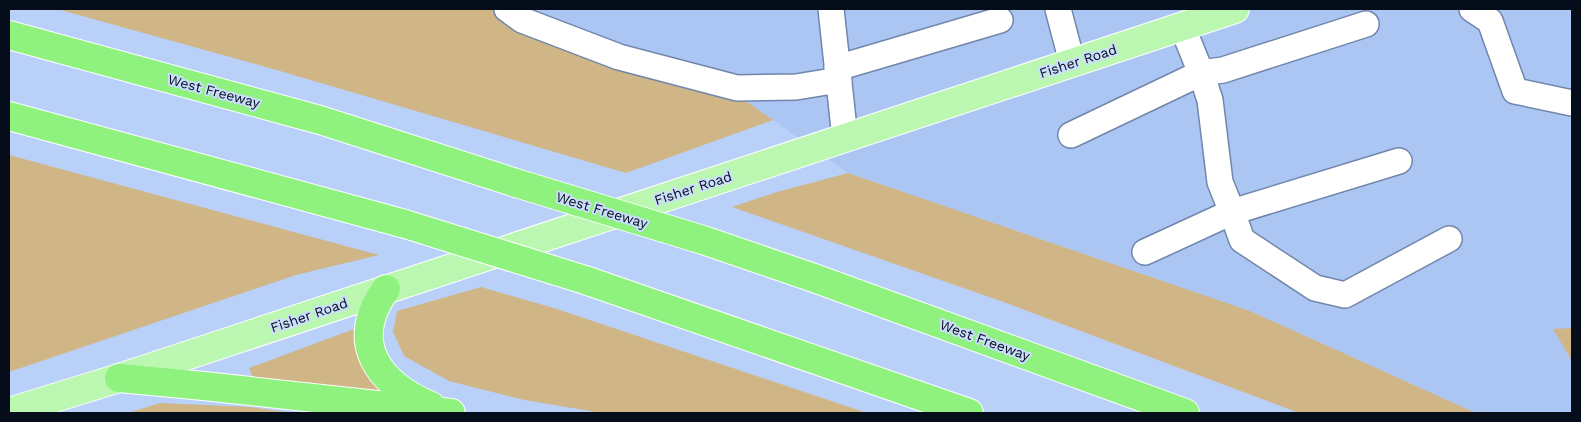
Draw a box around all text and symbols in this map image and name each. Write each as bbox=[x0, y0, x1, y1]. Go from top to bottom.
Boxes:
street label: Fisher Road bbox=[1037, 41, 1119, 81]
street label: West Freeway bbox=[166, 71, 263, 111]
street label: Fisher Road bbox=[652, 168, 734, 208]
street label: West Freeway bbox=[554, 188, 650, 232]
street label: Fisher Road bbox=[268, 294, 350, 336]
street label: West Freeway bbox=[938, 316, 1033, 364]

